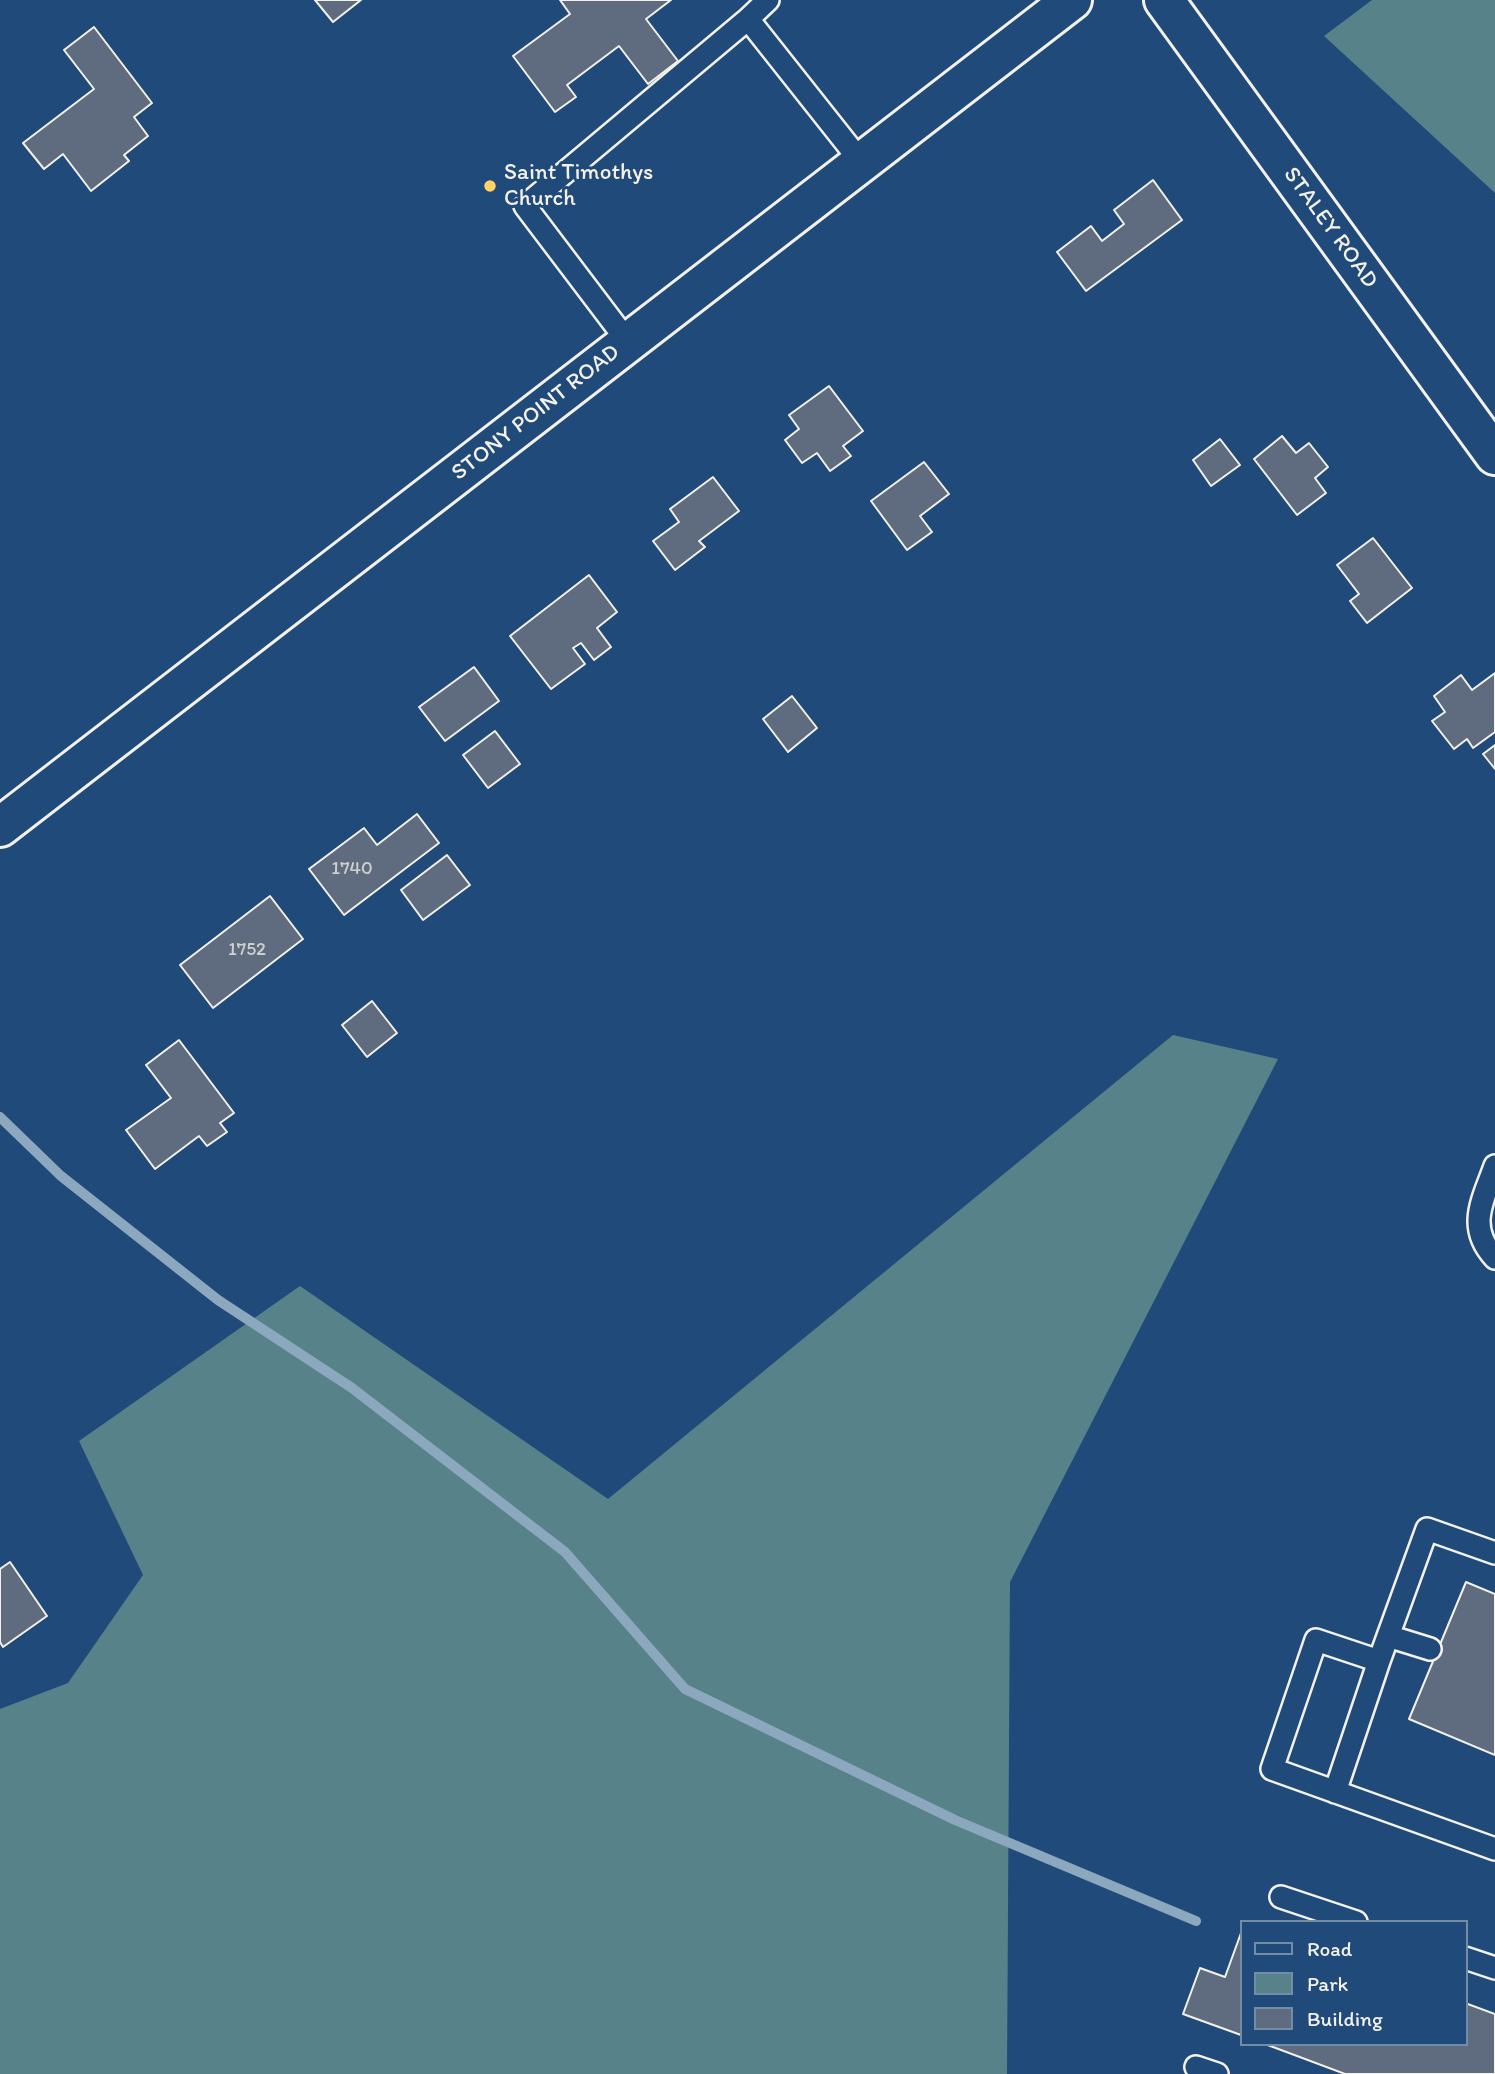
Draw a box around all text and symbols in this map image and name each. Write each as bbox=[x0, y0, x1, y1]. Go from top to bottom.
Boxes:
place label: Saint Timothys Church bbox=[504, 159, 653, 213]
street label: STALEY ROAD bbox=[1277, 162, 1383, 294]
marker: Saint Timothys Church bbox=[482, 178, 498, 194]
street label: STONY POINT ROAD bbox=[447, 339, 625, 487]
house number: 1740 bbox=[331, 858, 373, 880]
house number: 1752 bbox=[228, 939, 266, 961]
legend bbox=[1240, 1920, 1467, 2046]
text: Road bbox=[1307, 1936, 1352, 1961]
text: Park bbox=[1307, 1971, 1348, 1996]
text: Building bbox=[1307, 2006, 1383, 2031]

